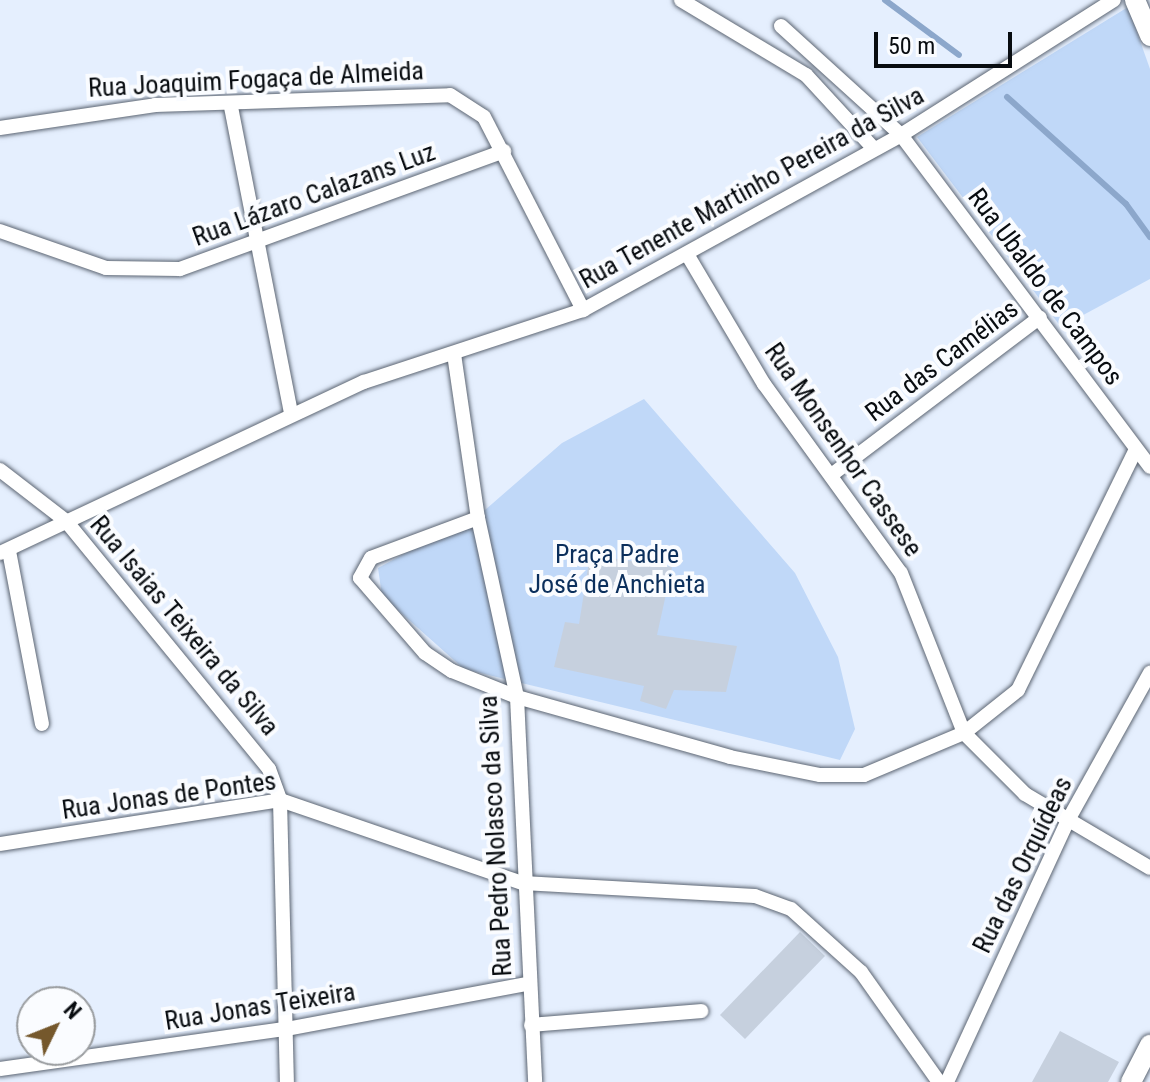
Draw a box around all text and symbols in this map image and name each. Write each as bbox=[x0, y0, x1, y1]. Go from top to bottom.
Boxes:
scale bar bbox=[878, 16, 1016, 66]
text: 50 m bbox=[888, 32, 935, 60]
street label: Rua Joaquim Fogaça de Almeida bbox=[87, 56, 425, 104]
street label: Rua Tenente Martinho Pereira da Silva bbox=[574, 80, 930, 296]
street label: Rua Lázaro Calazans Luz bbox=[188, 137, 440, 253]
street label: Rua Ubaldo de Campos bbox=[961, 183, 1129, 391]
street label: Rua das Camélias bbox=[859, 293, 1025, 429]
street label: Rua Monsenhor Cassese bbox=[758, 337, 928, 563]
street label: Rua Isaias Teixeira da Silva bbox=[83, 510, 285, 742]
park label: Praça Padre José de Anchieta bbox=[528, 539, 706, 600]
street label: Rua Pedro Nolasco da Silva bbox=[473, 695, 519, 977]
street label: Rua Jonas de Pontes bbox=[60, 766, 278, 826]
street label: Rua das Orquídeas bbox=[967, 772, 1079, 958]
street label: Rua Jonas Teixeira bbox=[162, 977, 358, 1037]
north arrow bbox=[16, 986, 96, 1066]
text: N bbox=[59, 997, 86, 1024]

